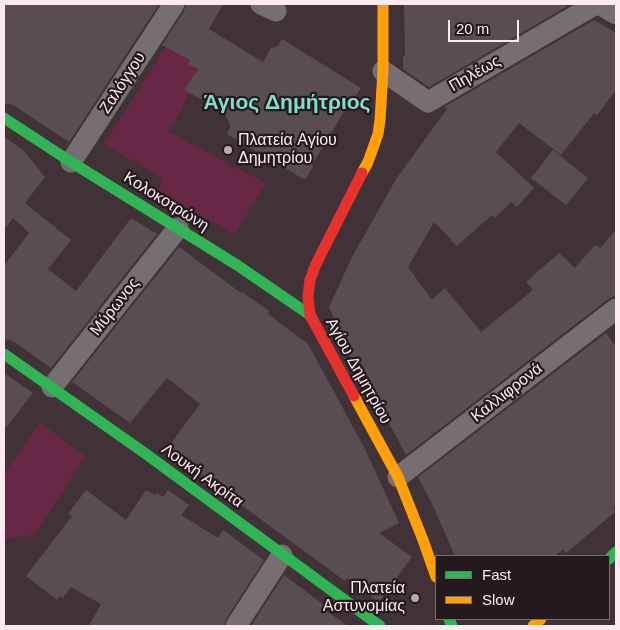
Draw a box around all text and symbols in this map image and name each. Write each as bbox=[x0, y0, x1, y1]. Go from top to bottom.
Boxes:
scale bar bbox=[450, 10, 521, 42]
text: 20 m bbox=[456, 20, 489, 37]
street label: Ζαλόγγου bbox=[96, 49, 150, 117]
street label: Πηλέως bbox=[446, 52, 504, 96]
district label: Άγιος Δημήτριος bbox=[203, 90, 371, 116]
place label: Πλατεία Αγίου Δημητρίου bbox=[238, 131, 337, 169]
marker: Πλατεία Αγίου Δημητρίου bbox=[222, 144, 234, 156]
street label: Κολοκοτρώνη bbox=[120, 168, 212, 236]
street label: Μύρωνος bbox=[86, 274, 144, 340]
street label: Αγίου Δημητρίου bbox=[321, 315, 395, 427]
street label: Καλλιφρονά bbox=[468, 359, 546, 427]
street label: Λουκή Ακρίτα bbox=[157, 440, 247, 512]
legend bbox=[435, 555, 610, 620]
text: Fast bbox=[482, 566, 511, 583]
place label: Πλατεία Αστυνομίας bbox=[323, 579, 405, 617]
text: Slow bbox=[482, 591, 515, 608]
marker: Πλατεία Αστυνομίας bbox=[409, 592, 421, 604]

